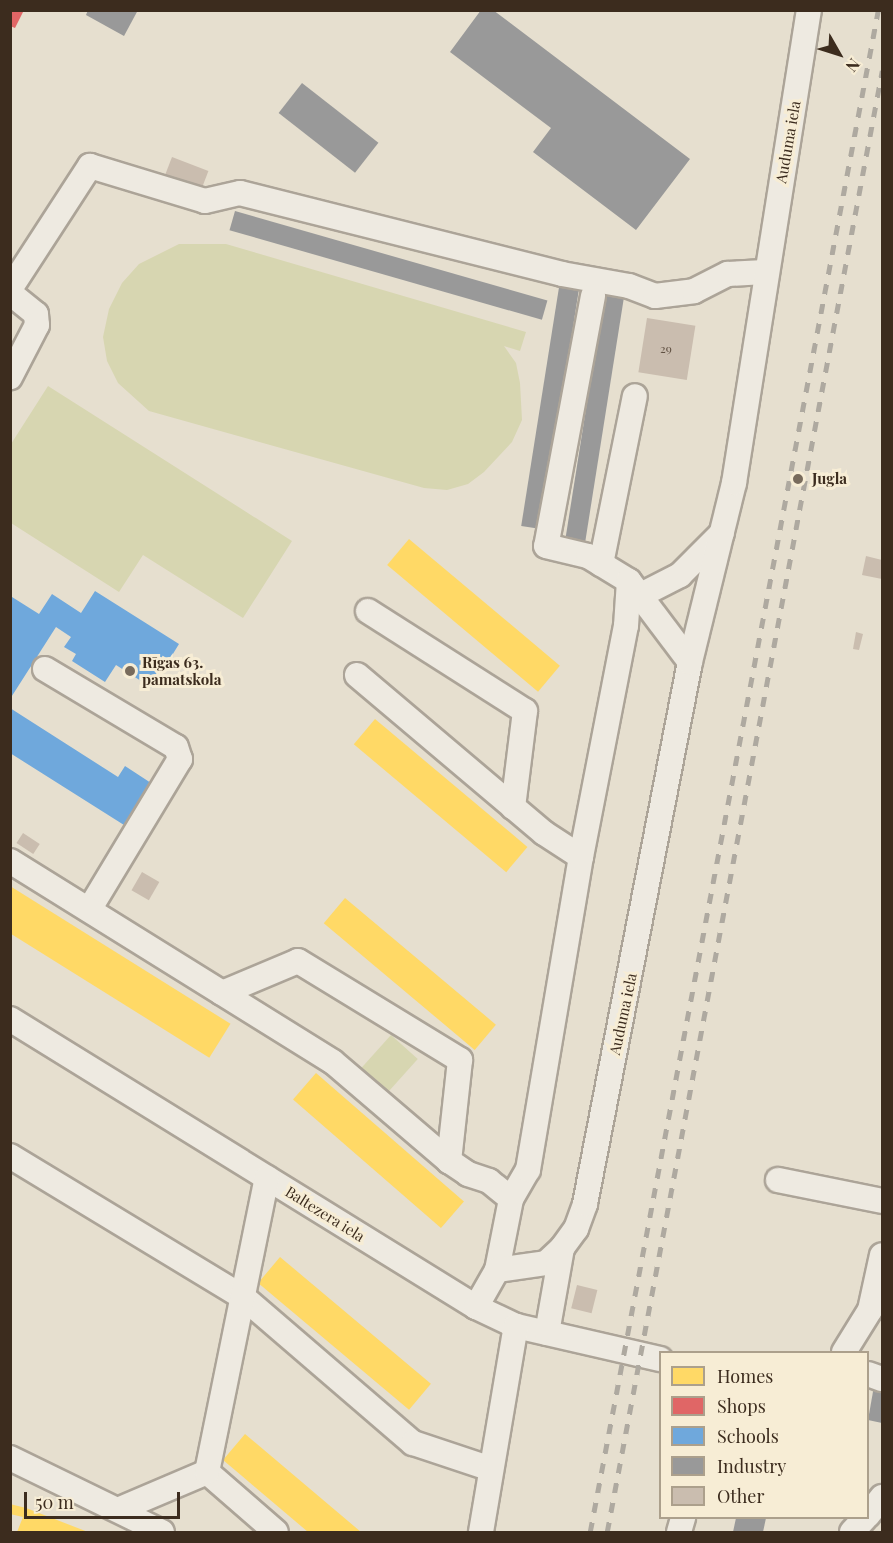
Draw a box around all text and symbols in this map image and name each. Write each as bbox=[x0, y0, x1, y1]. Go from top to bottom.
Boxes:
north arrow bbox=[809, 24, 869, 84]
text: N bbox=[842, 55, 865, 77]
street label: Auduma iela bbox=[772, 99, 804, 185]
house number: 29 bbox=[660, 342, 672, 356]
marker: Jugla bbox=[789, 470, 807, 488]
place label: Jugla bbox=[812, 470, 847, 488]
place label: Rīgas 63. pamatskola bbox=[142, 653, 222, 688]
marker: Rīgas 63. pamatskola bbox=[123, 664, 137, 678]
street label: Auduma iela bbox=[606, 971, 640, 1057]
street label: Baltezera iela bbox=[282, 1182, 368, 1246]
legend bbox=[659, 1351, 869, 1519]
text: Homes bbox=[717, 1364, 773, 1388]
text: Shops bbox=[717, 1394, 766, 1418]
text: Schools bbox=[717, 1424, 779, 1448]
text: Industry bbox=[717, 1454, 786, 1478]
scale bar bbox=[27, 1480, 183, 1518]
text: Other bbox=[717, 1484, 764, 1508]
text: 50 m bbox=[35, 1490, 74, 1514]

